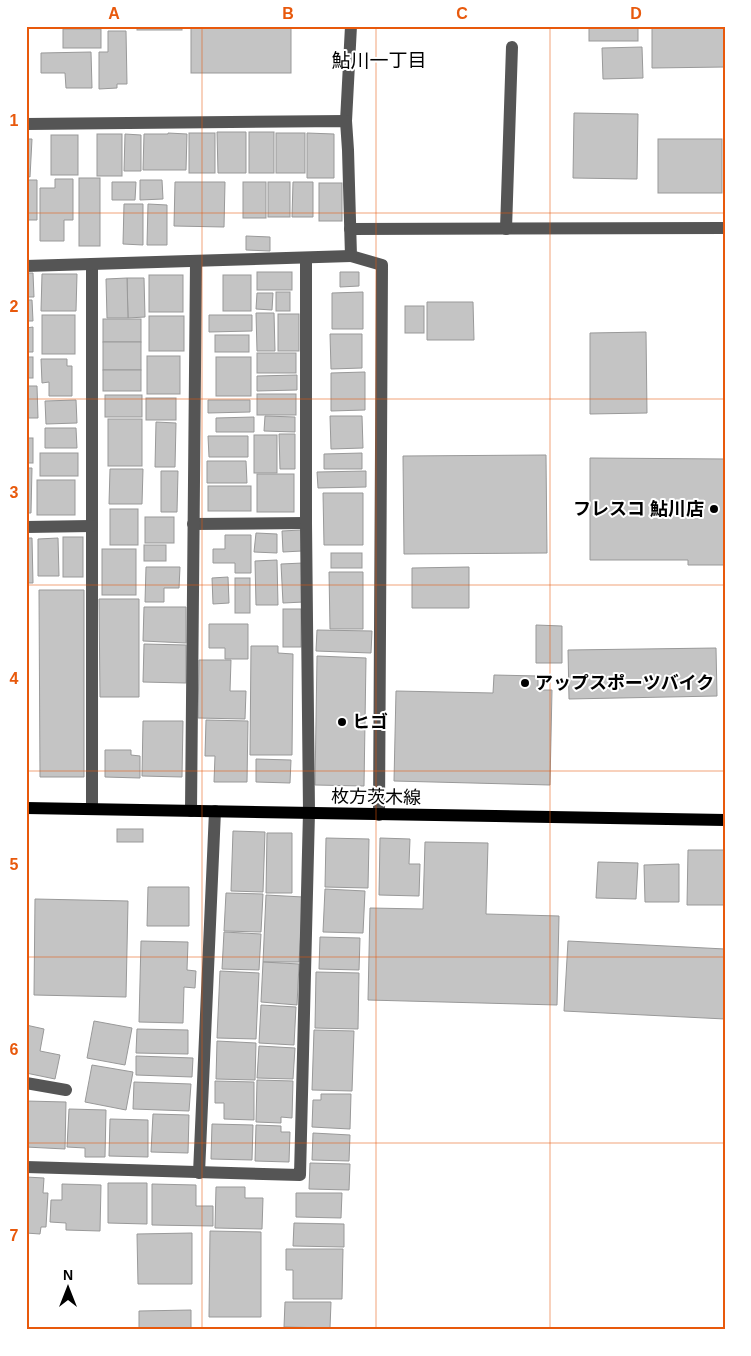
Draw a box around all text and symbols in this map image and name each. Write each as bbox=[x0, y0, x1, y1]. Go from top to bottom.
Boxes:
text: A bbox=[108, 5, 120, 22]
text: B bbox=[282, 5, 294, 22]
text: C bbox=[456, 5, 468, 22]
text: D bbox=[630, 5, 642, 22]
district label: 鮎川一丁目 bbox=[331, 50, 427, 71]
text: 1 bbox=[10, 112, 19, 129]
text: 2 bbox=[10, 298, 19, 315]
text: 3 bbox=[10, 484, 19, 501]
place label: フレスコ 鮎川店 bbox=[573, 499, 704, 519]
marker: フレスコ 鮎川店 bbox=[708, 503, 720, 515]
text: 4 bbox=[10, 670, 19, 687]
place label: アップスポーツバイク bbox=[535, 673, 714, 693]
marker: アップスポーツバイク bbox=[519, 677, 531, 689]
place label: ヒゴ bbox=[352, 712, 388, 732]
marker: ヒゴ bbox=[336, 716, 348, 728]
street label: 枚方茨木線 bbox=[331, 786, 421, 808]
text: 5 bbox=[10, 856, 19, 873]
text: 6 bbox=[10, 1041, 19, 1058]
text: 7 bbox=[10, 1227, 19, 1244]
north arrow bbox=[42, 1264, 92, 1314]
text: N bbox=[63, 1267, 73, 1283]

